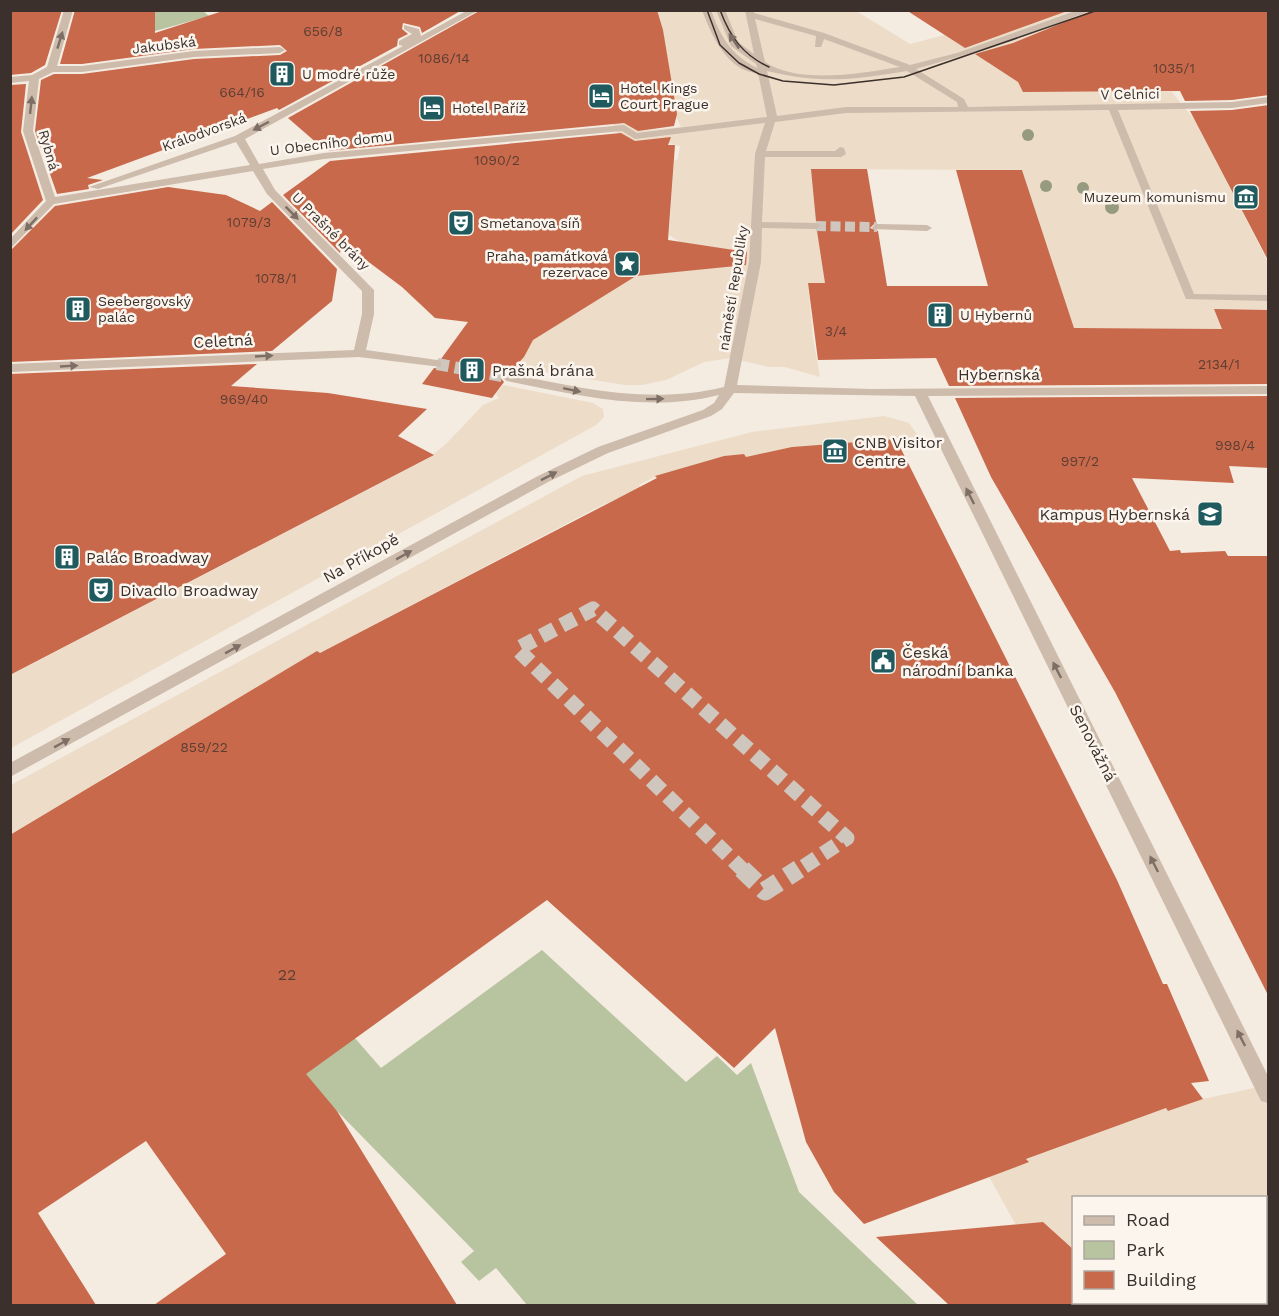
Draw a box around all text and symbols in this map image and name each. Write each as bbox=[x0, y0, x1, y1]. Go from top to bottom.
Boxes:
house number: 656/8 bbox=[303, 23, 343, 39]
one-way arrow bbox=[56, 31, 65, 49]
street label: Jakubská bbox=[131, 33, 197, 57]
one-way arrow bbox=[729, 33, 740, 49]
house number: 1086/14 bbox=[418, 50, 470, 66]
building icon: U modré růže bbox=[267, 59, 297, 89]
house number: 1035/1 bbox=[1153, 60, 1195, 76]
place label: U modré růže bbox=[302, 66, 395, 82]
place label: Hotel Kings Court Prague bbox=[620, 80, 709, 112]
hotel icon: Hotel Kings Court Prague bbox=[586, 81, 616, 111]
house number: 664/16 bbox=[219, 84, 265, 100]
street label: V Celnici bbox=[1100, 85, 1160, 103]
hotel icon: Hotel Paříž bbox=[417, 93, 447, 123]
one-way arrow bbox=[26, 95, 36, 114]
place label: Hotel Paříž bbox=[452, 100, 526, 116]
street label: Králodvorská bbox=[160, 109, 248, 155]
one-way arrow bbox=[252, 121, 269, 131]
street label: Rybná bbox=[36, 128, 62, 172]
street label: U Obecního domu bbox=[269, 128, 393, 158]
house number: 1090/2 bbox=[474, 152, 520, 168]
museum icon: Muzeum komunismu bbox=[1231, 182, 1261, 212]
street label: U Prašné brány bbox=[289, 189, 374, 274]
place label: Muzeum komunismu bbox=[1084, 189, 1226, 205]
one-way arrow bbox=[285, 206, 299, 221]
theatre icon: Smetanova síň bbox=[446, 208, 476, 238]
house number: 1079/3 bbox=[227, 214, 271, 230]
place label: Smetanova síň bbox=[480, 215, 580, 231]
one-way arrow bbox=[24, 216, 38, 231]
street label: náměstí Republiky bbox=[715, 224, 751, 352]
place label: Praha, památková rezervace bbox=[486, 248, 608, 280]
place icon: Praha, památková rezervace bbox=[612, 249, 642, 279]
house number: 1078/1 bbox=[255, 270, 297, 286]
place label: Seebergovský palác bbox=[98, 293, 192, 325]
building icon: Seebergovský palác bbox=[63, 294, 93, 324]
building icon: U Hybernů bbox=[925, 300, 955, 330]
place label: U Hybernů bbox=[960, 307, 1032, 323]
house number: 3/4 bbox=[825, 323, 847, 339]
street label: Celetná bbox=[193, 330, 253, 352]
one-way arrow bbox=[254, 351, 273, 360]
building icon: Prašná brána bbox=[457, 355, 487, 385]
house number: 2134/1 bbox=[1198, 356, 1240, 372]
one-way arrow bbox=[59, 361, 78, 370]
place label: Prašná brána bbox=[492, 361, 594, 380]
street label: Hybernská bbox=[958, 365, 1040, 384]
one-way arrow bbox=[563, 386, 582, 395]
house number: 969/40 bbox=[220, 391, 268, 407]
one-way arrow bbox=[646, 394, 665, 404]
place label: CNB Visitor Centre bbox=[854, 433, 943, 470]
museum icon: CNB Visitor Centre bbox=[820, 436, 850, 466]
house number: 998/4 bbox=[1215, 437, 1255, 453]
house number: 997/2 bbox=[1061, 453, 1099, 469]
one-way arrow bbox=[540, 471, 557, 481]
one-way arrow bbox=[965, 487, 975, 504]
school or university icon: Kampus Hybernská bbox=[1195, 499, 1225, 529]
place label: Kampus Hybernská bbox=[1040, 505, 1190, 524]
street label: Na Příkopě bbox=[320, 529, 402, 587]
building icon: Palác Broadway bbox=[52, 542, 82, 572]
place label: Palác Broadway bbox=[86, 548, 209, 567]
one-way arrow bbox=[395, 550, 412, 560]
theatre icon: Divadlo Broadway bbox=[86, 575, 116, 605]
place label: Divadlo Broadway bbox=[120, 581, 259, 600]
place label: Česká národní banka bbox=[902, 643, 1013, 680]
one-way arrow bbox=[225, 644, 242, 654]
public building icon: Česká národní banka bbox=[868, 646, 898, 676]
one-way arrow bbox=[1052, 662, 1062, 679]
street label: Senovážná bbox=[1066, 701, 1120, 785]
one-way arrow bbox=[54, 738, 71, 748]
house number: 859/22 bbox=[180, 739, 228, 755]
one-way arrow bbox=[1149, 855, 1158, 872]
house number: 22 bbox=[278, 965, 296, 984]
one-way arrow bbox=[1236, 1029, 1246, 1046]
legend bbox=[1072, 1196, 1267, 1304]
text: Road bbox=[1126, 1209, 1170, 1230]
text: Park bbox=[1126, 1239, 1165, 1260]
text: Building bbox=[1126, 1269, 1196, 1290]

